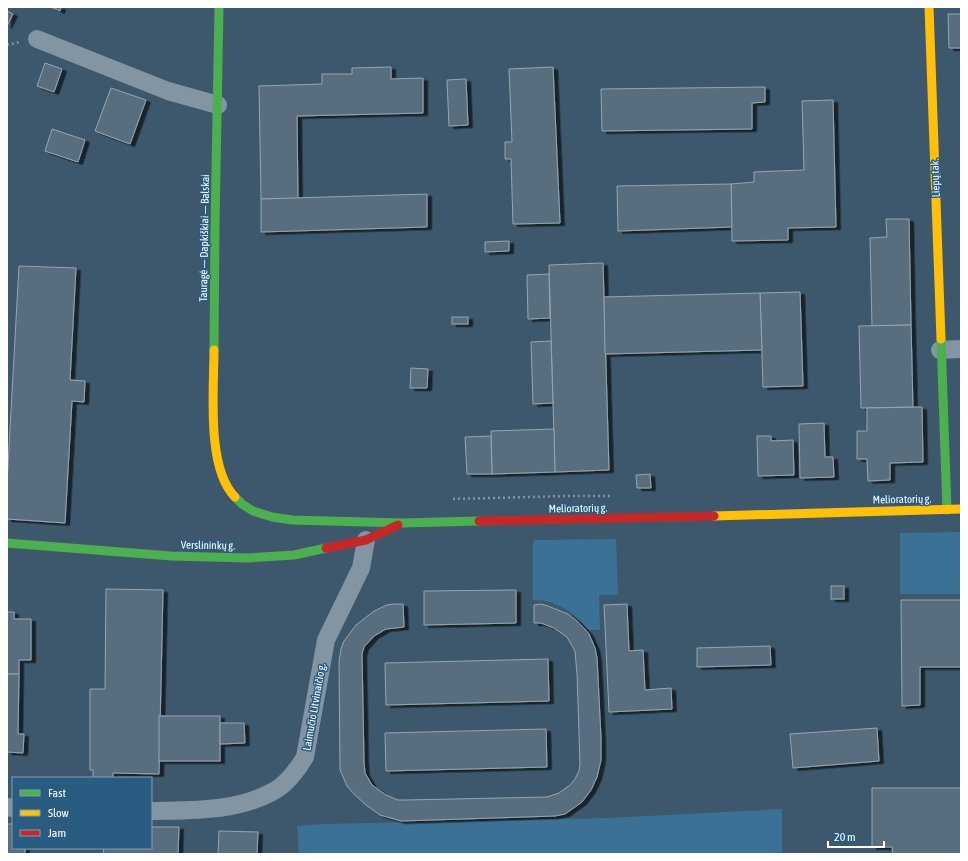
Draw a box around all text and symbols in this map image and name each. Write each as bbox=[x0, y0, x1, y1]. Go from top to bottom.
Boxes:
street label: Liepų tak. bbox=[928, 158, 942, 198]
street label: Tauragė — Dapkiškiai — Balskai bbox=[197, 174, 211, 302]
street label: Melioratorių g. bbox=[873, 492, 931, 506]
street label: Melioratorių g. bbox=[549, 501, 607, 515]
street label: Verslininkų g. bbox=[181, 539, 235, 551]
street label: Laimučio Litvinaičio g. bbox=[300, 662, 328, 752]
legend bbox=[12, 777, 152, 849]
text: Fast bbox=[48, 786, 66, 800]
text: Slow bbox=[48, 806, 69, 820]
scale bar bbox=[828, 823, 884, 849]
text: Jam bbox=[48, 826, 66, 840]
text: 20 m bbox=[834, 830, 856, 844]

